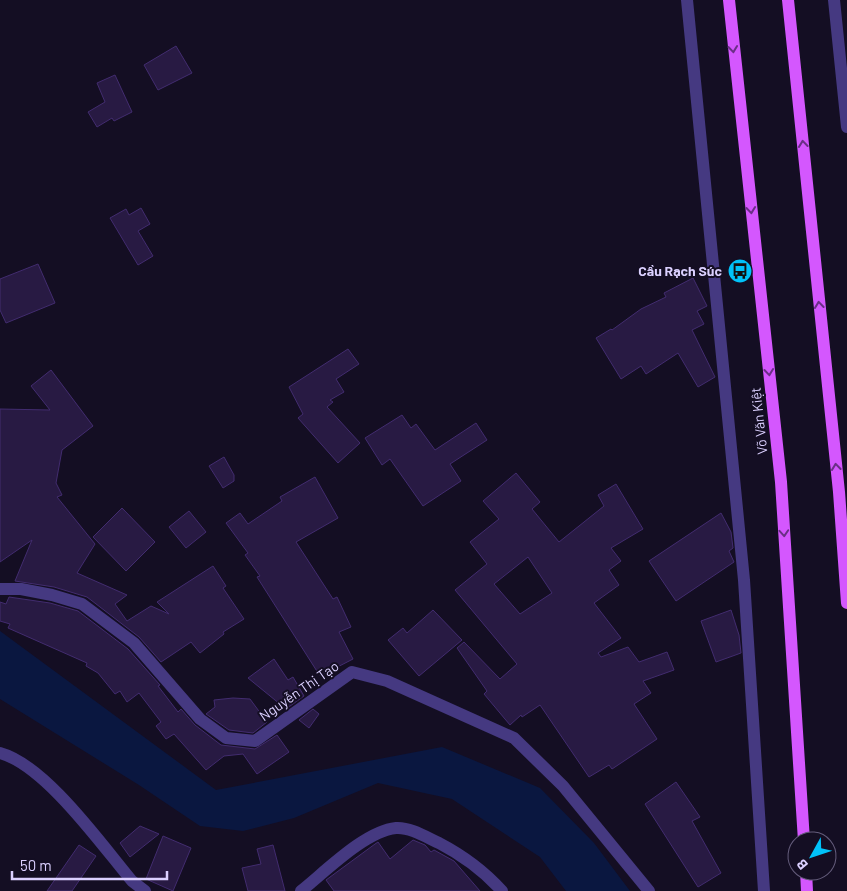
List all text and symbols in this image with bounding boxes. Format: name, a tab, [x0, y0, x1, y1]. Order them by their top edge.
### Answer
one-way arrow	[727, 45, 738, 53]
one-way arrow	[797, 139, 808, 147]
one-way arrow	[745, 206, 756, 214]
bus stop icon: Cầu Rạch Súc	[727, 258, 753, 284]
place label: Cầu Rạch Súc	[638, 262, 722, 279]
one-way arrow	[814, 301, 825, 309]
one-way arrow	[763, 368, 774, 376]
street label: Võ Văn Kiệt	[747, 387, 770, 456]
one-way arrow	[831, 463, 842, 471]
one-way arrow	[779, 530, 790, 538]
street label: Nguyễn Thị Tạo	[256, 657, 342, 724]
north arrow	[787, 831, 837, 881]
scale bar	[12, 848, 168, 880]
text: 50 m	[20, 856, 52, 874]
text: B	[792, 856, 811, 873]

